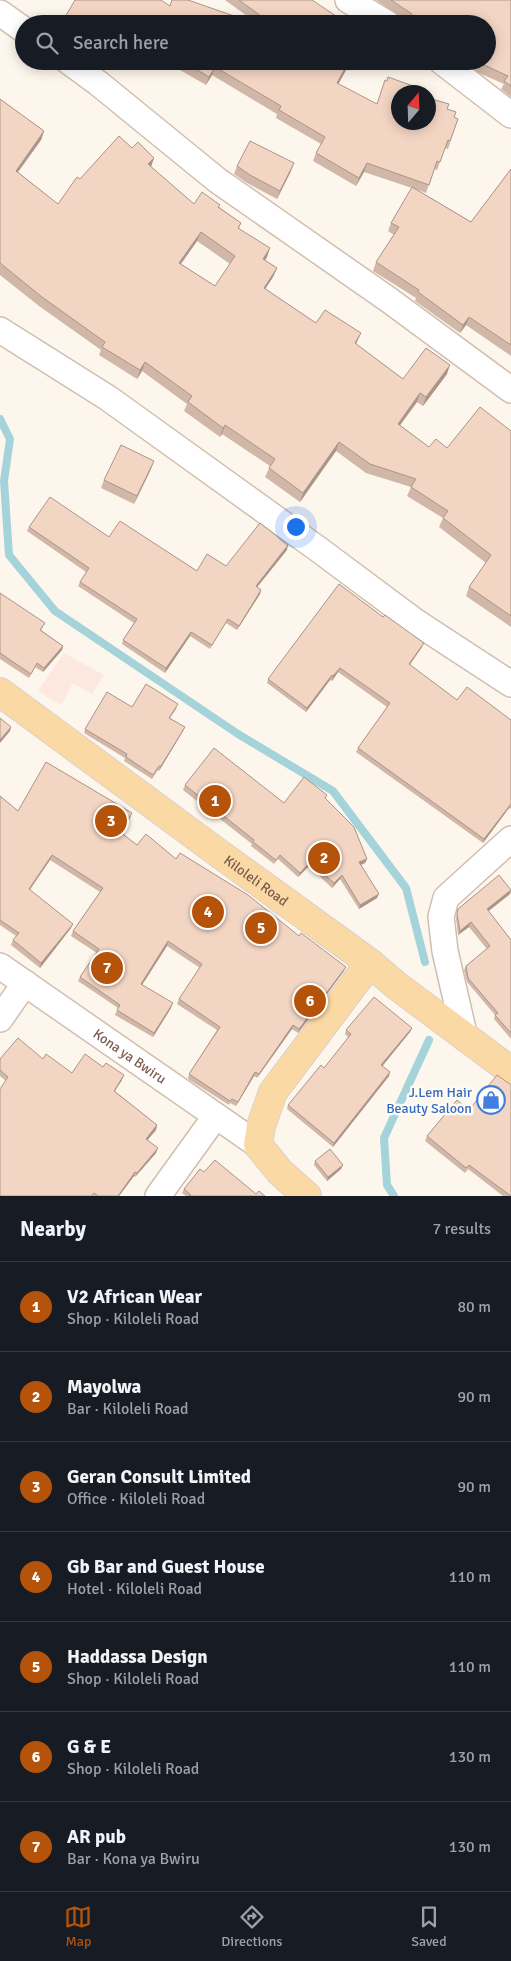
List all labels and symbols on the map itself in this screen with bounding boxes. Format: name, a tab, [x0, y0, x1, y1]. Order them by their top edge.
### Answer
north arrow	[391, 85, 436, 130]
your location	[283, 514, 309, 540]
pin: 1	[199, 782, 231, 820]
pin: 3	[95, 802, 127, 840]
pin: 2	[308, 839, 340, 877]
street label: Kiloleli Road	[220, 852, 291, 910]
pin: 4	[192, 893, 224, 931]
pin: 5	[245, 909, 277, 947]
pin: 7	[91, 949, 123, 987]
pin: 6	[294, 982, 326, 1020]
street label: Kona ya Bwiru	[90, 1025, 169, 1088]
place label: J.Lem Hair Beauty Saloon	[386, 1084, 473, 1117]
shop icon: J.Lem Hair Beauty Saloon	[476, 1085, 506, 1115]

